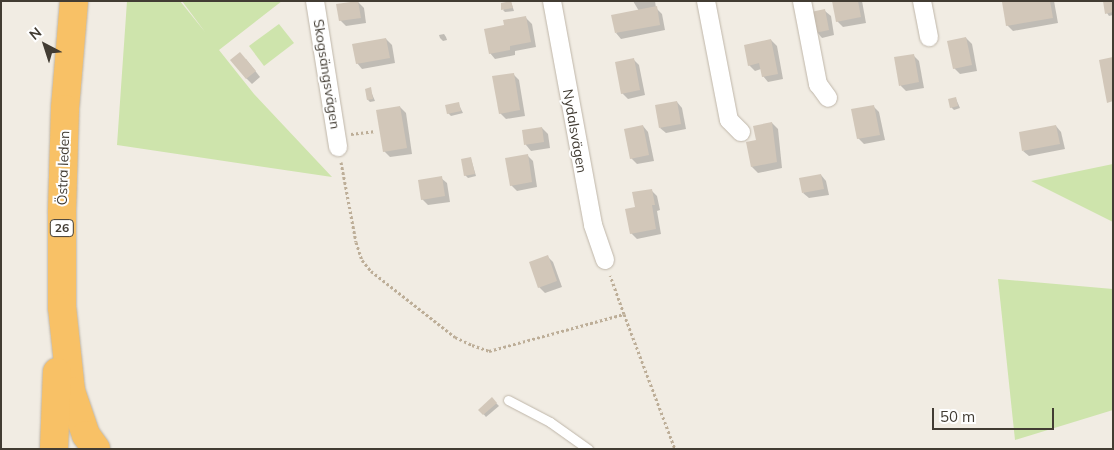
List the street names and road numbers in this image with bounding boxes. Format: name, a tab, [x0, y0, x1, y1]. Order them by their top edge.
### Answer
street label: Skogsängsvägen	[310, 18, 344, 130]
street label: Nydalsvägen	[559, 88, 591, 174]
street label: Östra leden	[53, 130, 73, 206]
road number: 26	[50, 218, 74, 238]

